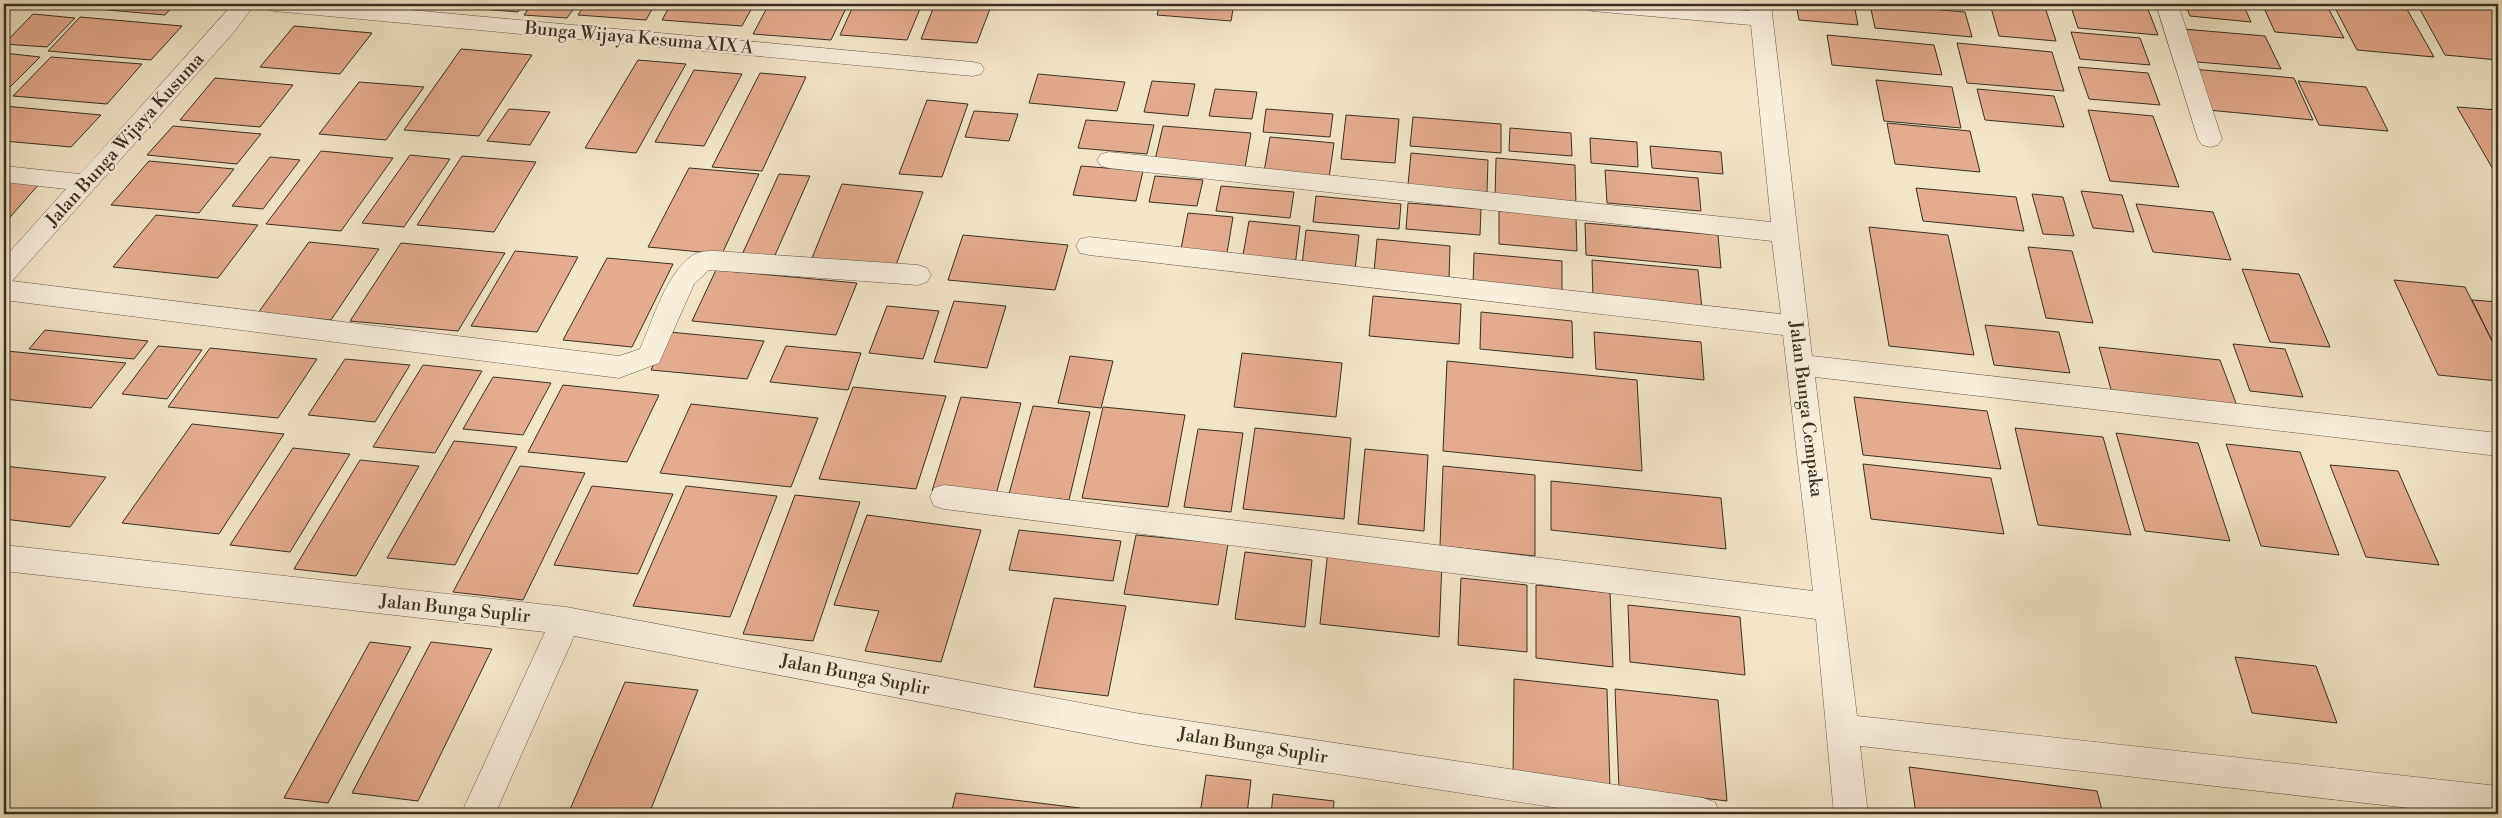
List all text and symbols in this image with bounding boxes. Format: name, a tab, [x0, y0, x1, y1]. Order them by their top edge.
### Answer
street label: Bunga Wijaya Kesuma XIX A	[523, 16, 755, 60]
street label: Jalan Bunga Wijaya Kusuma	[40, 48, 210, 232]
street label: Jalan Bunga Cempaka	[1784, 319, 1828, 499]
street label: Jalan Bunga Suplir	[377, 590, 532, 628]
street label: Jalan Bunga Suplir	[777, 649, 932, 701]
street label: Jalan Bunga Suplir	[1175, 723, 1330, 769]

